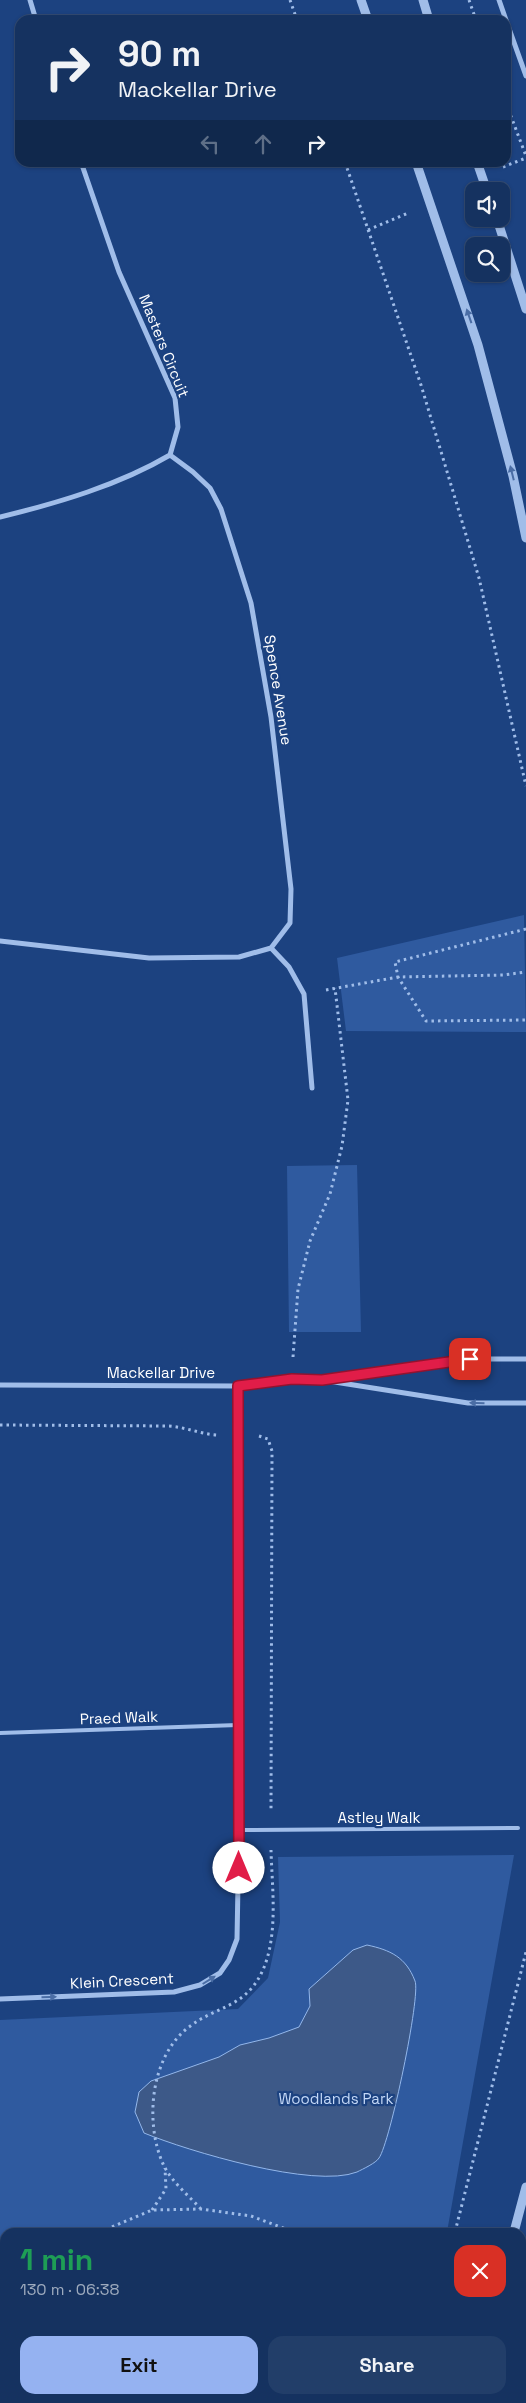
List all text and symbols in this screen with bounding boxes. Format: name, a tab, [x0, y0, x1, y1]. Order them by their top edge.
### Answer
text: 90 m	[118, 32, 201, 76]
icon: right	[35, 35, 100, 100]
text: Mackellar Drive	[118, 75, 277, 103]
icon: left	[196, 130, 224, 158]
icon: ahead	[249, 130, 277, 158]
icon: right	[302, 130, 330, 158]
map controls	[465, 182, 510, 282]
button: sound	[465, 182, 510, 227]
button: search	[465, 237, 510, 282]
street label: Masters Circuit	[135, 292, 194, 400]
one-way arrow	[465, 309, 472, 324]
one-way arrow	[508, 465, 516, 480]
street label: Spence Avenue	[260, 633, 297, 747]
pin	[449, 1338, 491, 1380]
icon: arrive	[456, 1345, 484, 1373]
street label: Mackellar Drive	[107, 1363, 215, 1382]
one-way arrow	[469, 1399, 485, 1407]
street label: Praed Walk	[79, 1707, 159, 1728]
street label: Astley Walk	[338, 1808, 420, 1827]
position arrow	[212, 1841, 264, 1893]
street label: Klein Crescent	[70, 1968, 174, 1993]
one-way arrow	[202, 1975, 215, 1984]
one-way arrow	[41, 1993, 57, 2001]
park label: Woodlands Park	[278, 2089, 394, 2108]
text: 1 min	[20, 2240, 93, 2279]
button: close	[454, 2245, 506, 2297]
text: 130 m · 06:38	[20, 2279, 119, 2300]
button: Exit	[20, 2336, 258, 2394]
button: Share	[268, 2336, 506, 2394]

